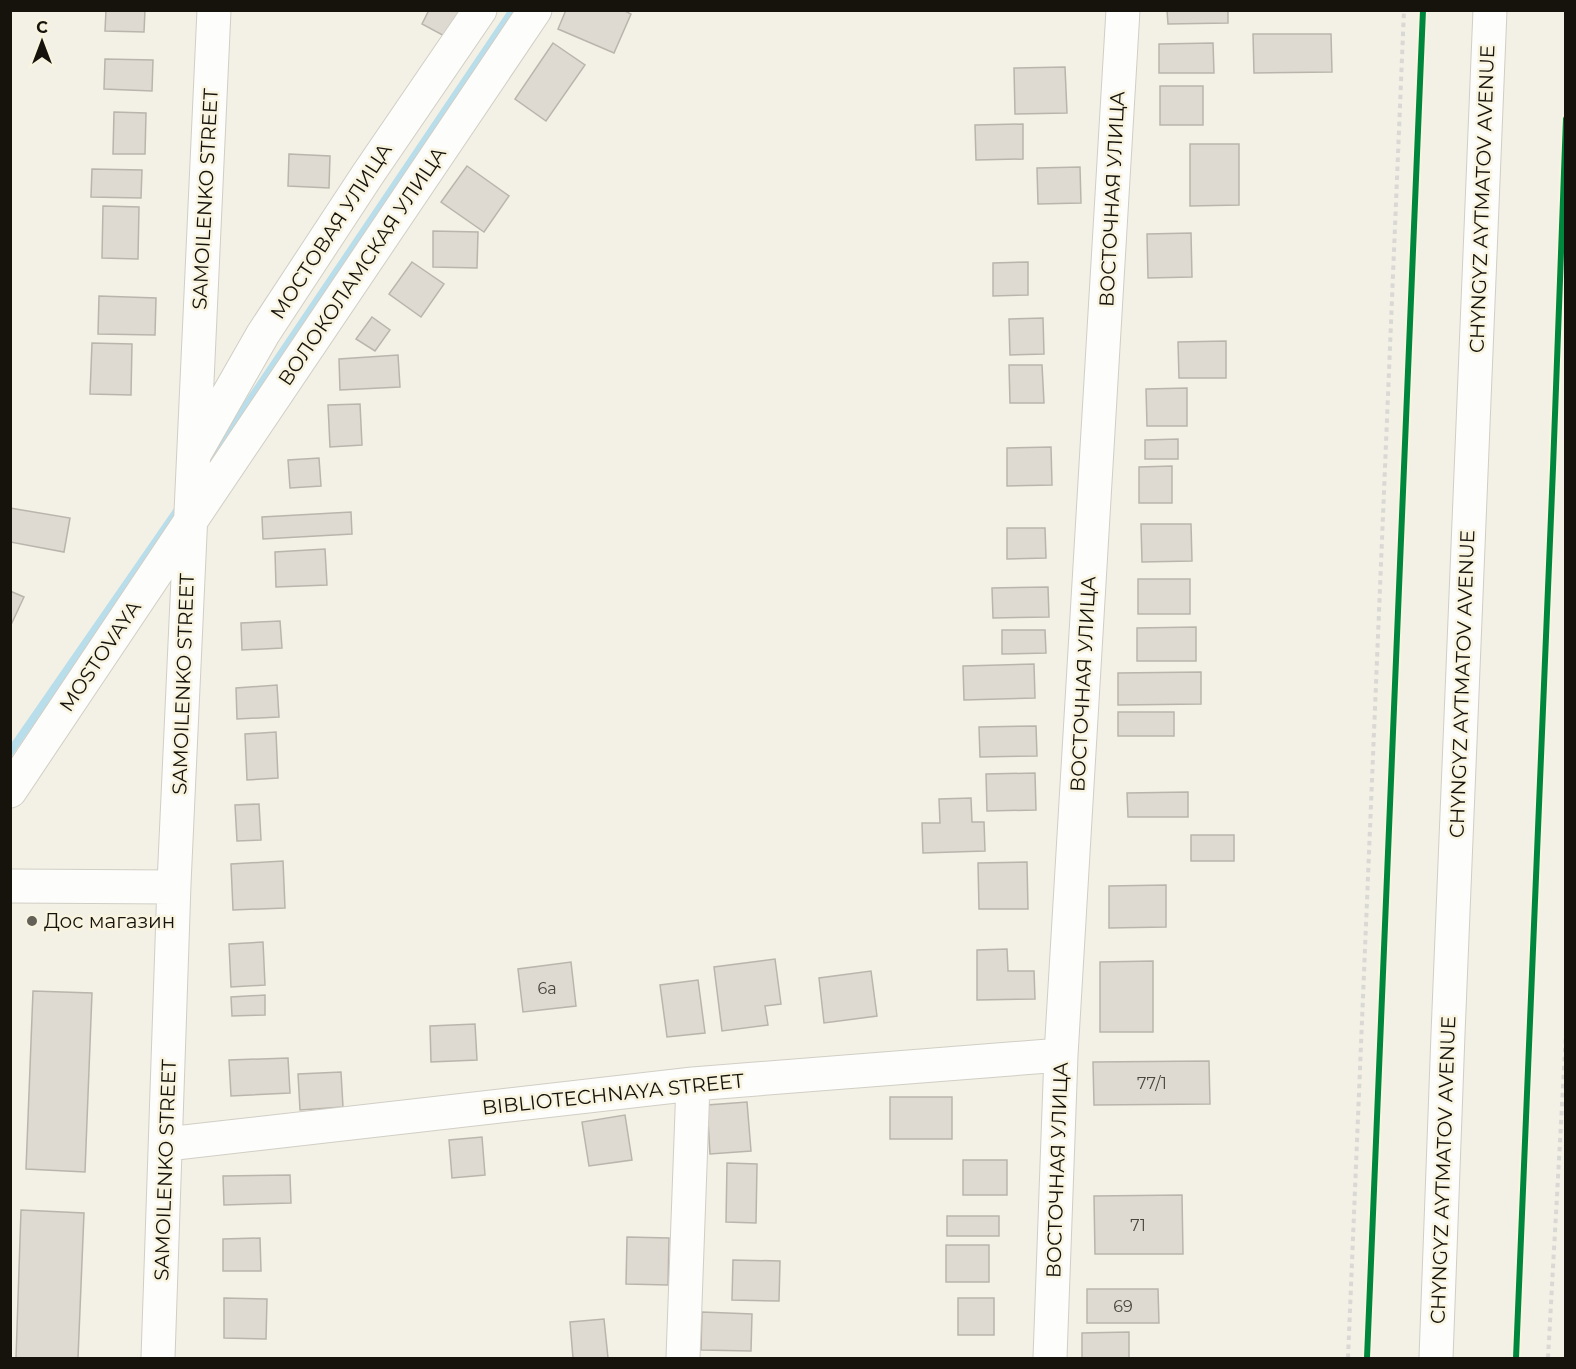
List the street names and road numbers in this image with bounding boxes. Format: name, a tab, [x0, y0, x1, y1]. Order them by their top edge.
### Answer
street label: CHYNGYZ AYTMATOV AVENUE	[1465, 44, 1499, 354]
street label: SAMOILENKO STREET	[187, 87, 223, 310]
street label: ВОСТОЧНАЯ УЛИЦА	[1094, 90, 1130, 308]
street label: МОСТОВАЯ УЛИЦА	[265, 139, 397, 323]
street label: ВОЛОКОЛАМСКАЯ УЛИЦА	[273, 142, 451, 390]
street label: CHYNGYZ AYTMATOV AVENUE	[1445, 529, 1479, 839]
street label: SAMOILENKO STREET	[167, 572, 199, 795]
street label: ВОСТОЧНАЯ УЛИЦА	[1065, 575, 1101, 793]
street label: MOSTOVAYA	[54, 596, 146, 716]
street label: CHYNGYZ AYTMATOV AVENUE	[1426, 1015, 1460, 1325]
street label: SAMOILENKO STREET	[149, 1058, 181, 1281]
street label: ВОСТОЧНАЯ УЛИЦА	[1041, 1061, 1073, 1278]
street label: BIBLIOTECHNAYA STREET	[481, 1068, 746, 1120]

